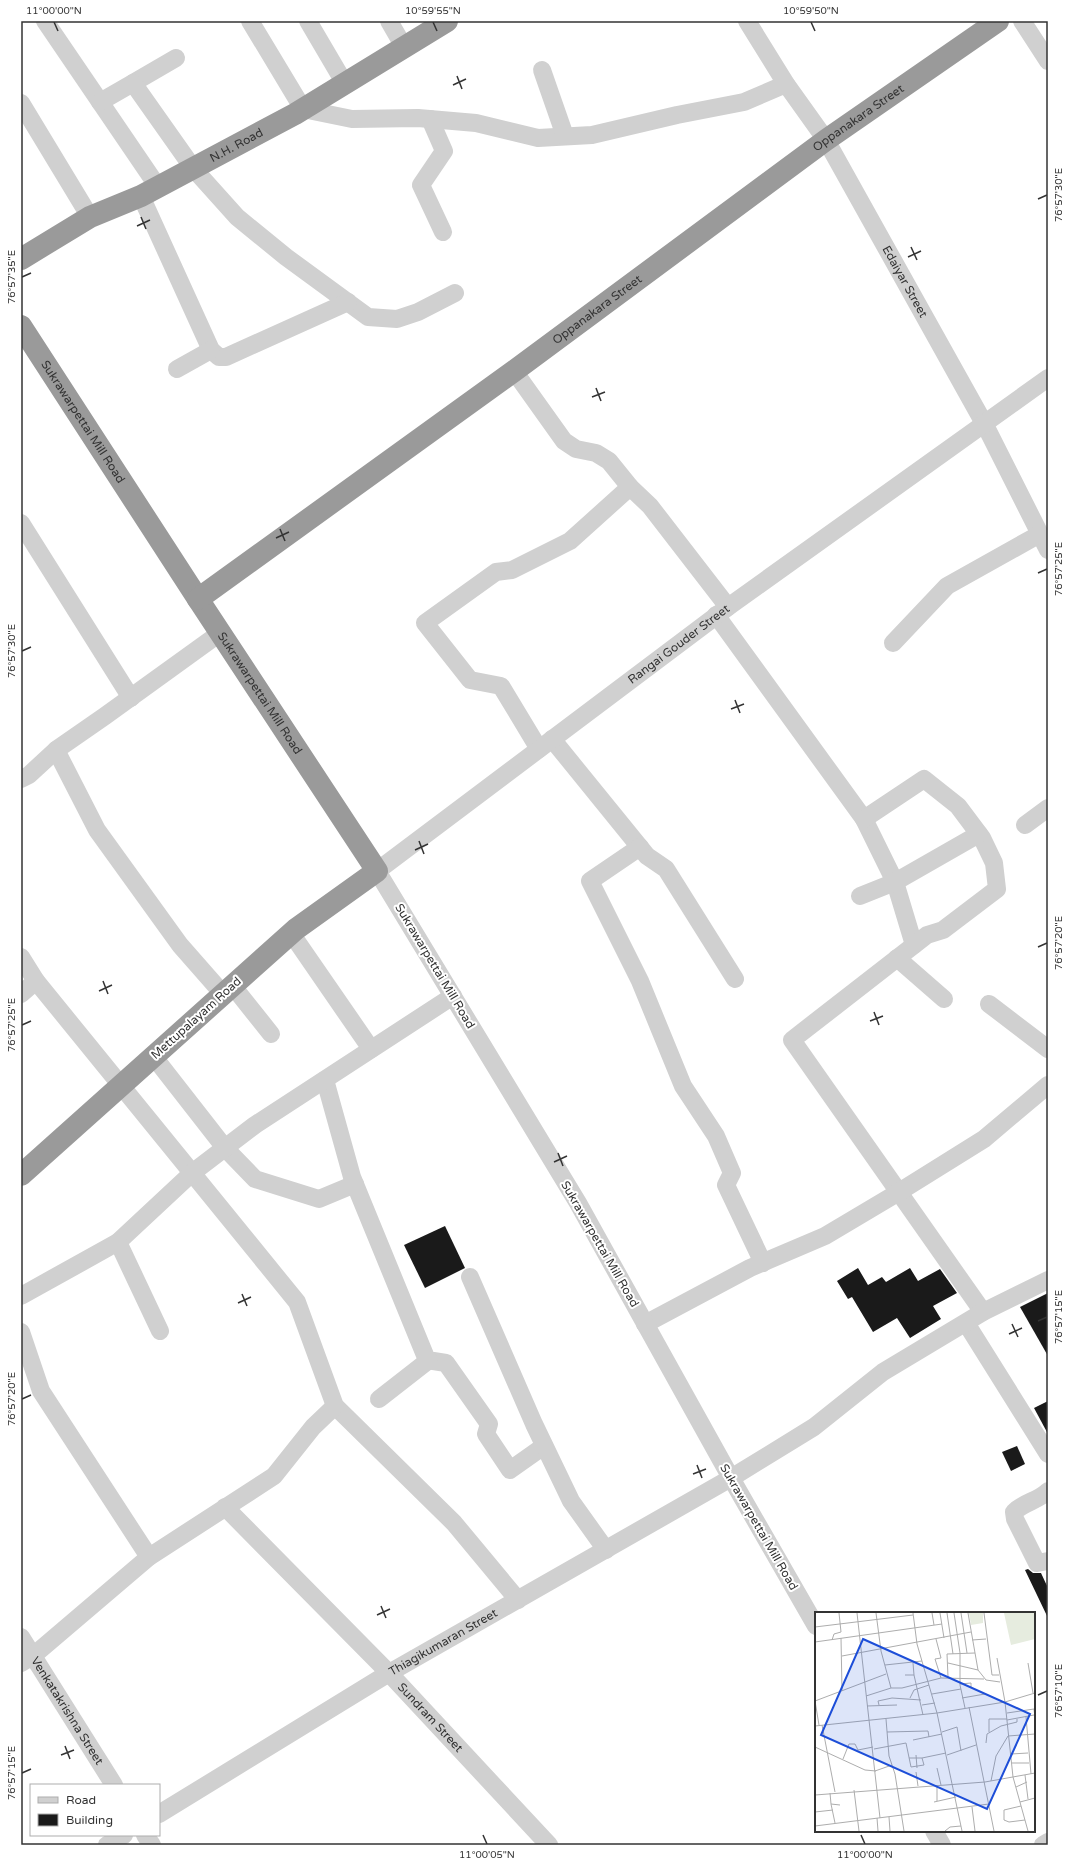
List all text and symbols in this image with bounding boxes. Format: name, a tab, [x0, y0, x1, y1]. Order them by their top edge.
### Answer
text: 11°00'00"N	[26, 5, 82, 17]
text: 10°59'55"N	[405, 5, 461, 17]
text: 10°59'50"N	[783, 5, 839, 17]
street label: Oppanakara Street	[810, 81, 907, 154]
street label: N.H. Road	[207, 125, 265, 165]
text: 76°57'30"E	[1053, 168, 1065, 222]
street label: Edaiyar Street	[879, 243, 931, 320]
text: 76°57'35"E	[6, 250, 18, 304]
street label: Oppanakara Street	[550, 272, 645, 347]
street label: Sukrawarpettai Mill Road	[38, 358, 128, 486]
text: 76°57'25"E	[1053, 542, 1065, 596]
street label: Rangai Gouder Street	[625, 601, 732, 687]
text: 76°57'30"E	[6, 624, 18, 678]
street label: Sukrawarpettai Mill Road	[215, 629, 305, 757]
street label: Sukrawarpettai Mill Road	[392, 901, 478, 1031]
text: 76°57'20"E	[1053, 916, 1065, 970]
street label: Mettupalayam Road	[148, 974, 244, 1062]
text: 76°57'25"E	[6, 998, 18, 1052]
street label: Sukrawarpettai Mill Road	[558, 1178, 642, 1310]
text: 76°57'15"E	[1053, 1290, 1065, 1344]
text: 76°57'20"E	[6, 1372, 18, 1426]
street label: Sukrawarpettai Mill Road	[717, 1461, 801, 1593]
street label: Thiagikumaran Street	[386, 1606, 500, 1679]
inset map	[815, 1612, 1035, 1832]
street label: Venkatakrishna Street	[28, 1654, 107, 1768]
text: 76°57'10"E	[1053, 1664, 1065, 1718]
street label: Sundram Street	[395, 1680, 466, 1755]
text: 76°57'15"E	[6, 1746, 18, 1800]
legend	[30, 1784, 160, 1836]
text: Road	[66, 1793, 96, 1807]
text: Building	[66, 1813, 113, 1827]
text: 11°00'05"N	[459, 1849, 515, 1861]
text: 11°00'00"N	[837, 1849, 893, 1861]

